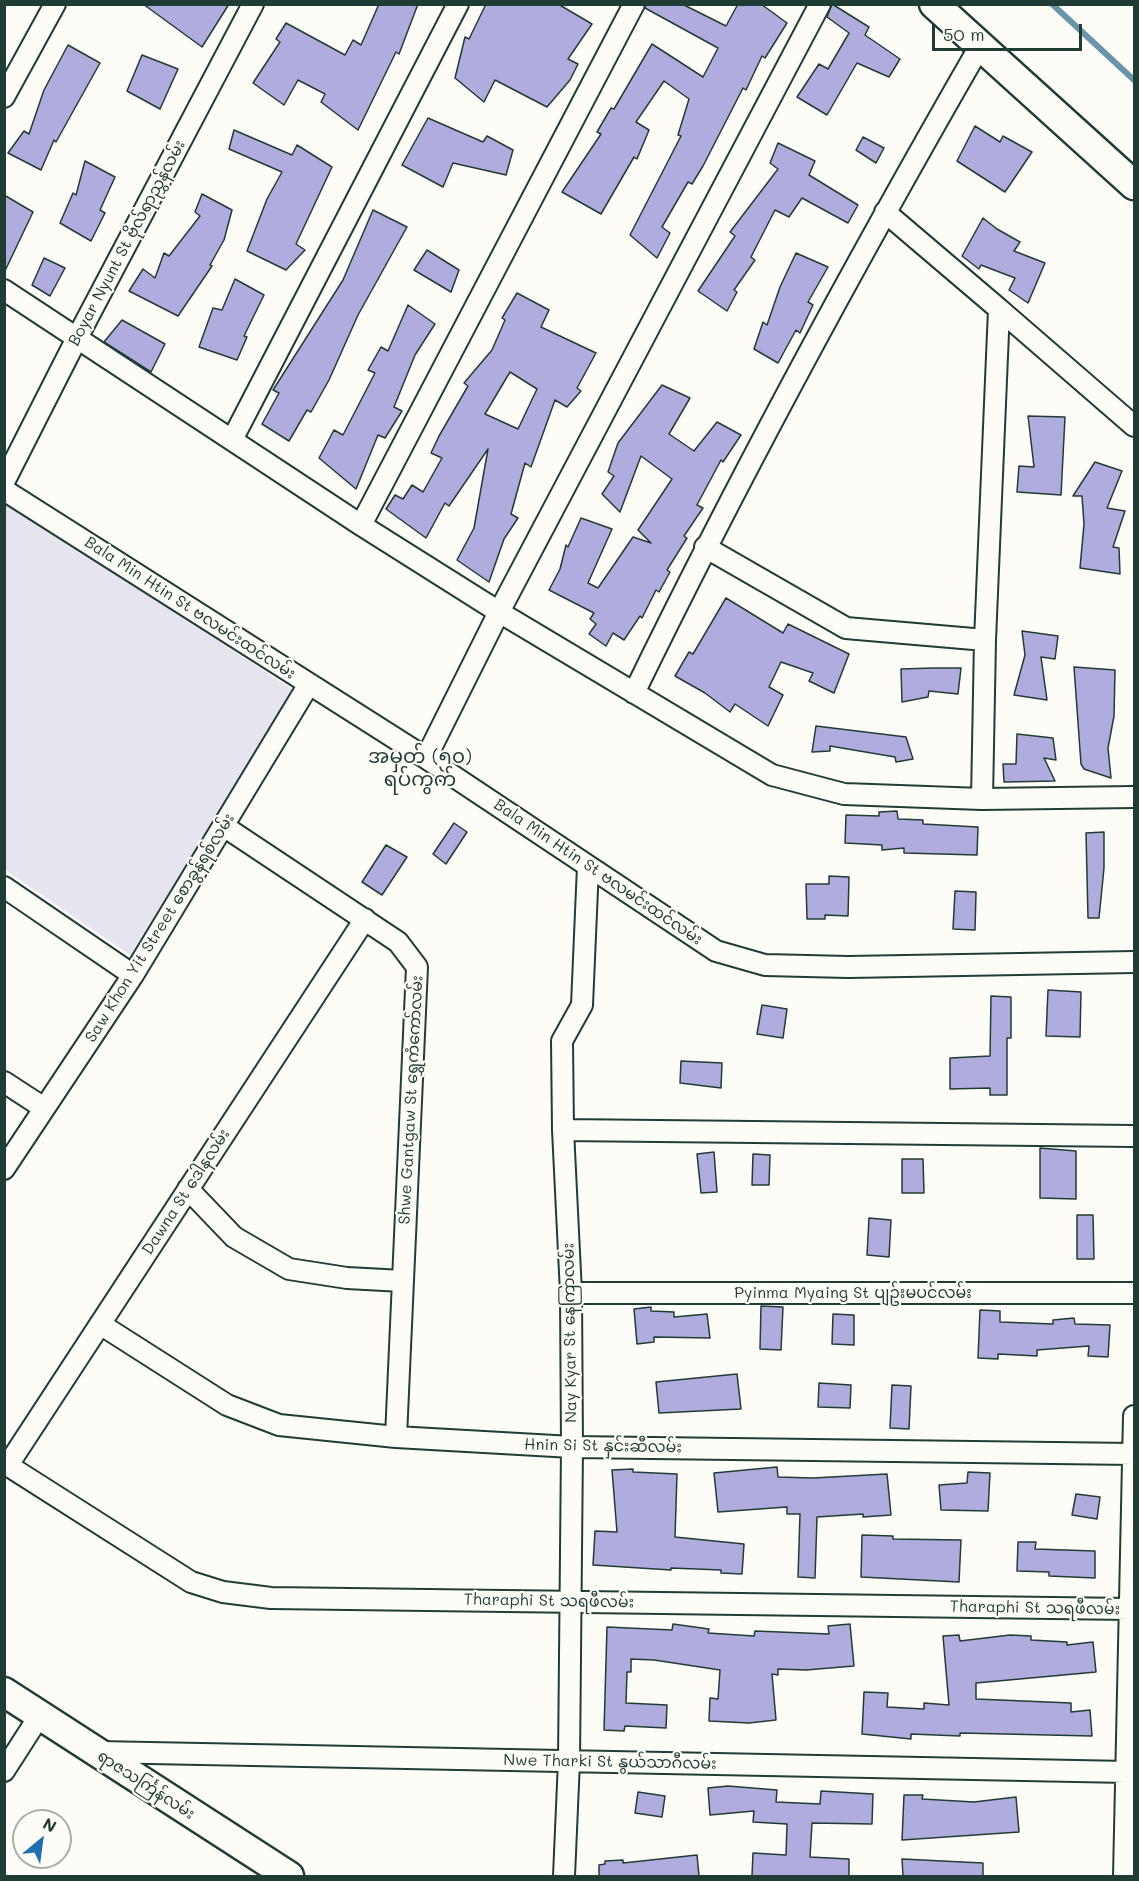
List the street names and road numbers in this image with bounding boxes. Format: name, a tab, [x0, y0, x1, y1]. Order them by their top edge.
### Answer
street label: Boyar Nyunt St ဗိုလ်ရာညွှန်လမ်း	[64, 137, 190, 349]
street label: Bala Min Htin St ဗလမင်းထင်လမ်း	[81, 533, 299, 683]
street label: Bala Min Htin St ဗလမင်းထင်လမ်း	[490, 795, 706, 949]
street label: Saw Khon Yit Street စောခွန်ရစ်လမ်း	[81, 810, 239, 1046]
street label: Shwe Gantgaw St ရွှေကံကော်လမ်း	[395, 975, 427, 1225]
street label: Dawna St ဒေါနလမ်း	[138, 1125, 234, 1259]
street label: Nay Kyar St နေကြာလမ်း	[559, 1243, 581, 1423]
street label: Pyinma Myaing St ပျဥ်းမပင်လမ်း	[734, 1283, 972, 1303]
street label: Hnin Si St နှင်းဆီလမ်း	[524, 1435, 682, 1457]
street label: Tharaphi St သရဖီလမ်း	[464, 1590, 634, 1612]
street label: Tharaphi St သရဖီလမ်း	[950, 1597, 1120, 1619]
street label: ရာဇသင်္ကြန်လမ်း	[94, 1746, 198, 1824]
street label: Nwe Tharki St နွယ်သာဂီလမ်း	[503, 1751, 717, 1773]

